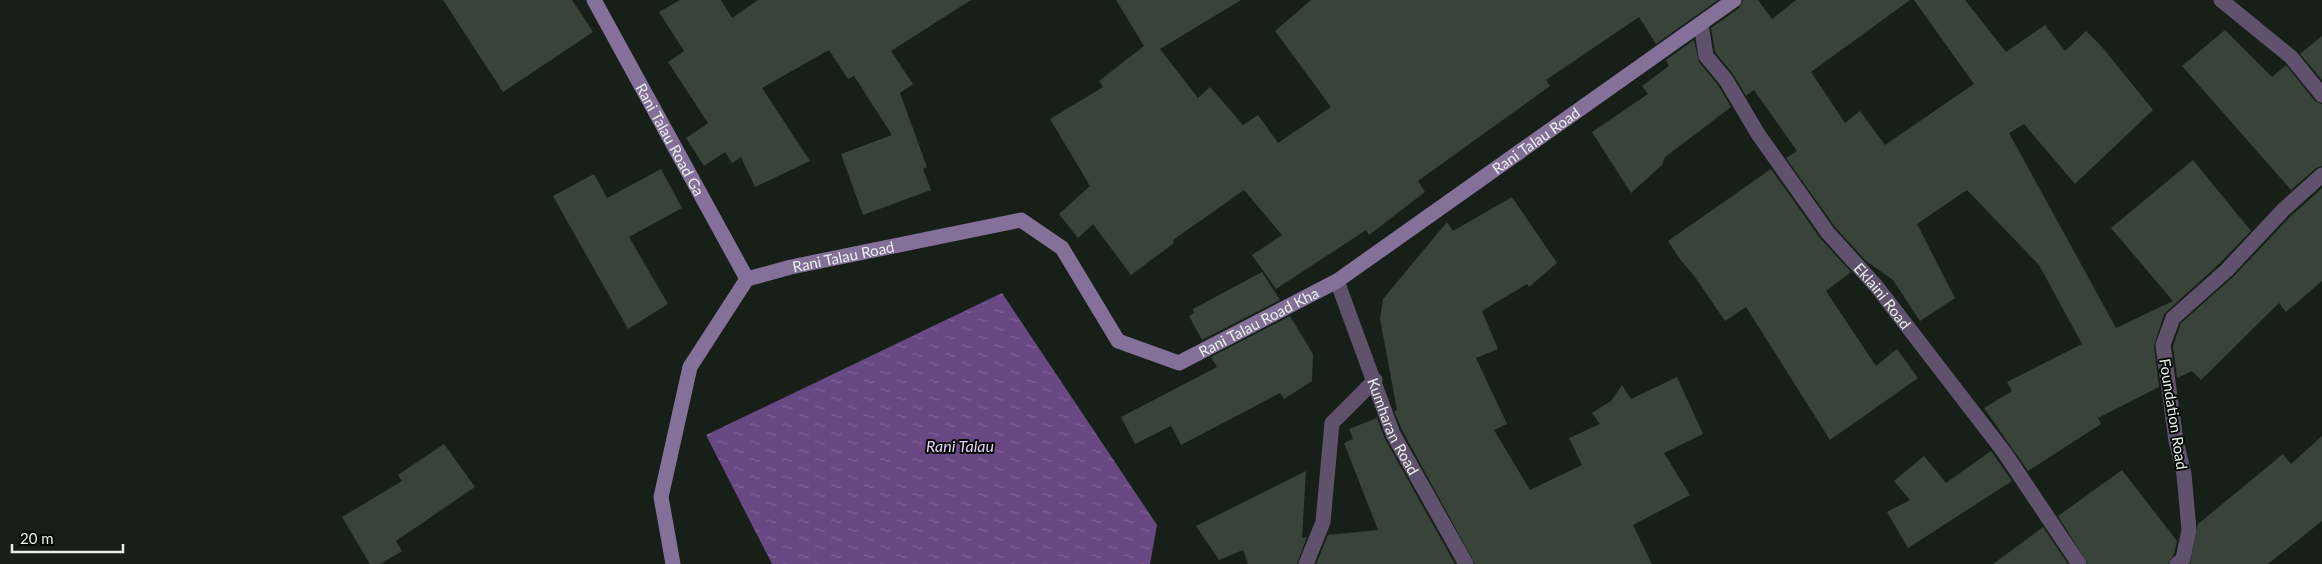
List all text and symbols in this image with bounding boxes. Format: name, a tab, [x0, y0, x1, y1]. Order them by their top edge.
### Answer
street label: Rani Talau Road Ga	[632, 80, 709, 199]
street label: Rani Talau Road	[1488, 103, 1583, 178]
street label: Rani Talau Road	[791, 237, 896, 275]
street label: Eklaini Road	[1850, 259, 1915, 332]
street label: Rani Talau Road Kha	[1195, 283, 1322, 360]
street label: Foundation Road	[2156, 357, 2192, 471]
street label: Kumharan Road	[1364, 375, 1423, 478]
water label: Rani Talau	[926, 436, 994, 455]
scale bar	[12, 522, 124, 554]
text: 20 m	[20, 529, 54, 547]

